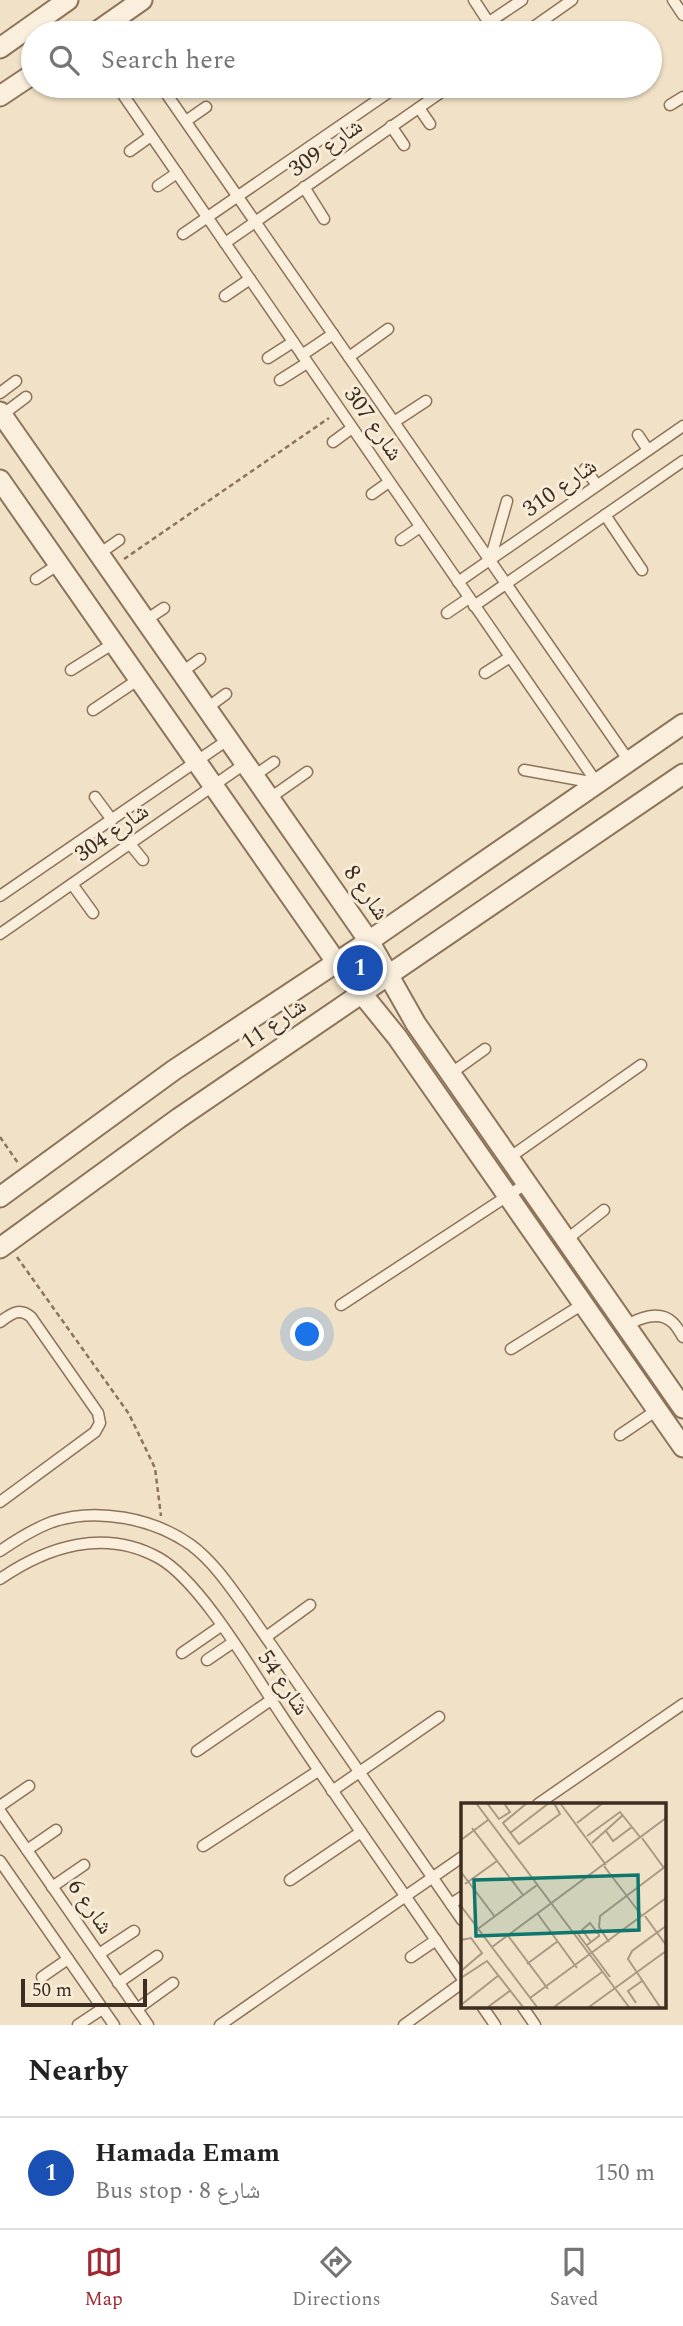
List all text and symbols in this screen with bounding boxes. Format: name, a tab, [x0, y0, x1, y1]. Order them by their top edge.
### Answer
search box	[21, 21, 662, 98]
text: Search here	[101, 40, 236, 80]
icon: search	[45, 41, 83, 79]
street label: شارع 309	[282, 110, 370, 186]
street label: شارع 307	[335, 380, 411, 468]
street label: شارع 310	[516, 450, 604, 526]
street label: شارع 304	[68, 795, 156, 871]
street label: شارع 8	[334, 858, 398, 928]
pin: 1	[337, 942, 383, 994]
street label: شارع 11	[234, 989, 314, 1059]
your location	[290, 1317, 324, 1351]
street label: شارع 54	[248, 1643, 318, 1723]
inset map	[461, 1803, 666, 2008]
street label: شارع 6	[58, 1872, 122, 1942]
scale bar	[21, 1976, 147, 2008]
text: 50 m	[32, 1976, 72, 2005]
text: Nearby	[28, 2048, 127, 2094]
text: Hamada Emam	[95, 2133, 280, 2173]
text: 1	[45, 2156, 57, 2191]
text: 150 m	[595, 2156, 655, 2191]
text: Bus stop · شارع 8	[95, 2174, 260, 2209]
tab: Map	[85, 2243, 123, 2314]
tab: Directions	[292, 2243, 381, 2314]
tab: Saved	[550, 2243, 598, 2314]

